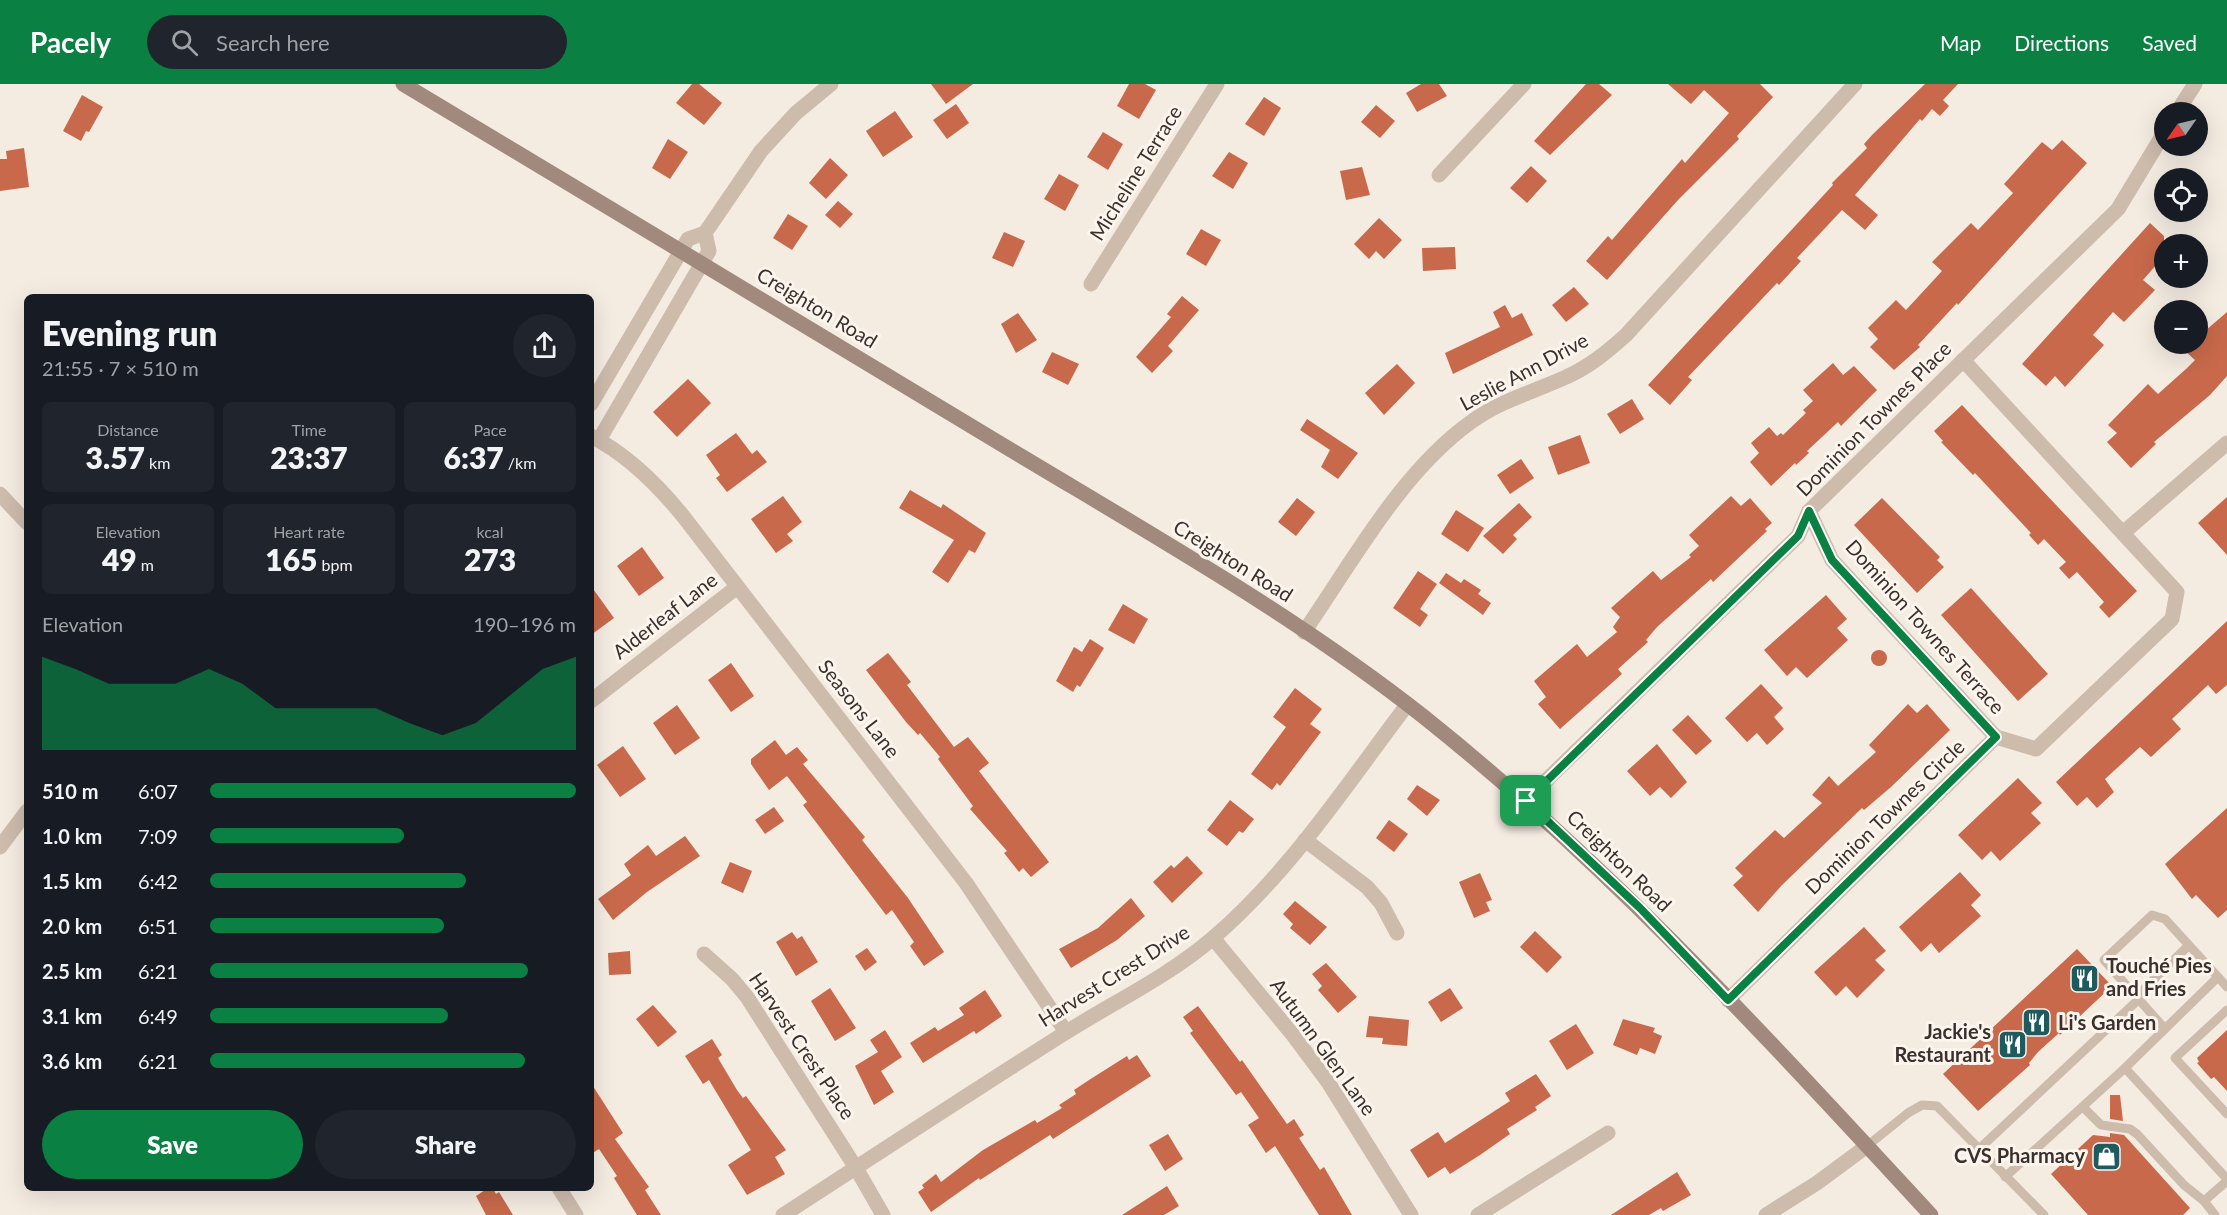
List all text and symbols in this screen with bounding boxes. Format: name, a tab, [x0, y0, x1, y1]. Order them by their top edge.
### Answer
search box	[147, 15, 567, 69]
text: Pacely	[30, 25, 111, 59]
icon: search	[168, 26, 201, 59]
text: Search here	[216, 29, 330, 56]
text: Map	[1940, 30, 1981, 55]
text: Directions	[2014, 30, 2109, 55]
text: Saved	[2142, 30, 2197, 55]
street label: Micheline Terrace	[1084, 101, 1186, 244]
north arrow	[2154, 102, 2208, 156]
map controls	[2154, 102, 2208, 354]
button: locate	[2154, 168, 2208, 222]
button: +	[2154, 234, 2208, 288]
street label: Creighton Road	[753, 262, 882, 352]
button: −	[2154, 300, 2208, 354]
text: Evening run	[42, 313, 217, 353]
button: share	[513, 314, 576, 377]
street label: Leslie Ann Drive	[1455, 327, 1592, 415]
street label: Dominion Townes Place	[1791, 336, 1956, 501]
text: 21:55 · 7 × 510 m	[42, 356, 199, 380]
text: Distance	[97, 420, 159, 439]
text: Time	[292, 420, 326, 439]
text: Pace	[473, 420, 507, 439]
text: 3.57	[86, 439, 145, 475]
text: 23:37	[270, 439, 348, 475]
text: 6:37	[444, 439, 504, 475]
text: km	[145, 453, 170, 472]
text: /km	[504, 453, 536, 472]
street label: Creighton Road	[1169, 514, 1298, 606]
text: Elevation	[96, 522, 161, 541]
text: Heart rate	[273, 522, 345, 541]
text: kcal	[476, 522, 504, 541]
street label: Dominion Townes Terrace	[1841, 534, 2010, 718]
text: 49	[102, 541, 137, 577]
text: 165	[265, 541, 318, 577]
text: 273	[464, 541, 516, 577]
text: m	[137, 555, 154, 574]
text: bpm	[318, 555, 353, 574]
street label: Alderleaf Lane	[607, 567, 721, 663]
text: Elevation	[42, 612, 123, 636]
text: 190–196 m	[473, 612, 576, 636]
street label: Seasons Lane	[814, 654, 906, 762]
street label: Dominion Townes Circle	[1800, 734, 1969, 899]
pin	[1500, 775, 1551, 826]
text: 510 m	[42, 779, 98, 803]
text: 6:07	[138, 779, 178, 803]
icon: arrive	[1509, 784, 1542, 817]
street label: Creighton Road	[1562, 804, 1677, 916]
text: 1.0 km	[42, 824, 102, 848]
text: 7:09	[138, 824, 178, 848]
text: 1.5 km	[42, 869, 102, 893]
text: 6:42	[138, 869, 178, 893]
text: 2.0 km	[42, 914, 102, 938]
text: 6:51	[138, 914, 178, 938]
street label: Harvest Crest Drive	[1034, 919, 1193, 1031]
place label: Touché Pies and Fries	[2106, 953, 2212, 1000]
text: 2.5 km	[42, 959, 102, 983]
text: 6:21	[138, 959, 178, 983]
restaurant icon: Touché Pies and Fries	[2069, 962, 2101, 994]
street label: Harvest Crest Place	[745, 967, 861, 1123]
street label: Autumn Glen Lane	[1266, 973, 1382, 1120]
text: 3.1 km	[42, 1004, 102, 1028]
text: 6:49	[138, 1004, 178, 1028]
restaurant icon: Li's Garden	[2021, 1007, 2053, 1039]
place label: Li's Garden	[2058, 1010, 2156, 1034]
place label: Jackie's Restaurant	[1894, 1019, 1992, 1066]
restaurant icon: Jackie's Restaurant	[1996, 1028, 2028, 1060]
text: 3.6 km	[42, 1049, 102, 1073]
text: 6:21	[138, 1049, 178, 1073]
button: Save	[42, 1110, 303, 1179]
button: Share	[315, 1110, 576, 1179]
shop icon: CVS Pharmacy	[2090, 1140, 2122, 1172]
place label: CVS Pharmacy	[1954, 1143, 2085, 1167]

